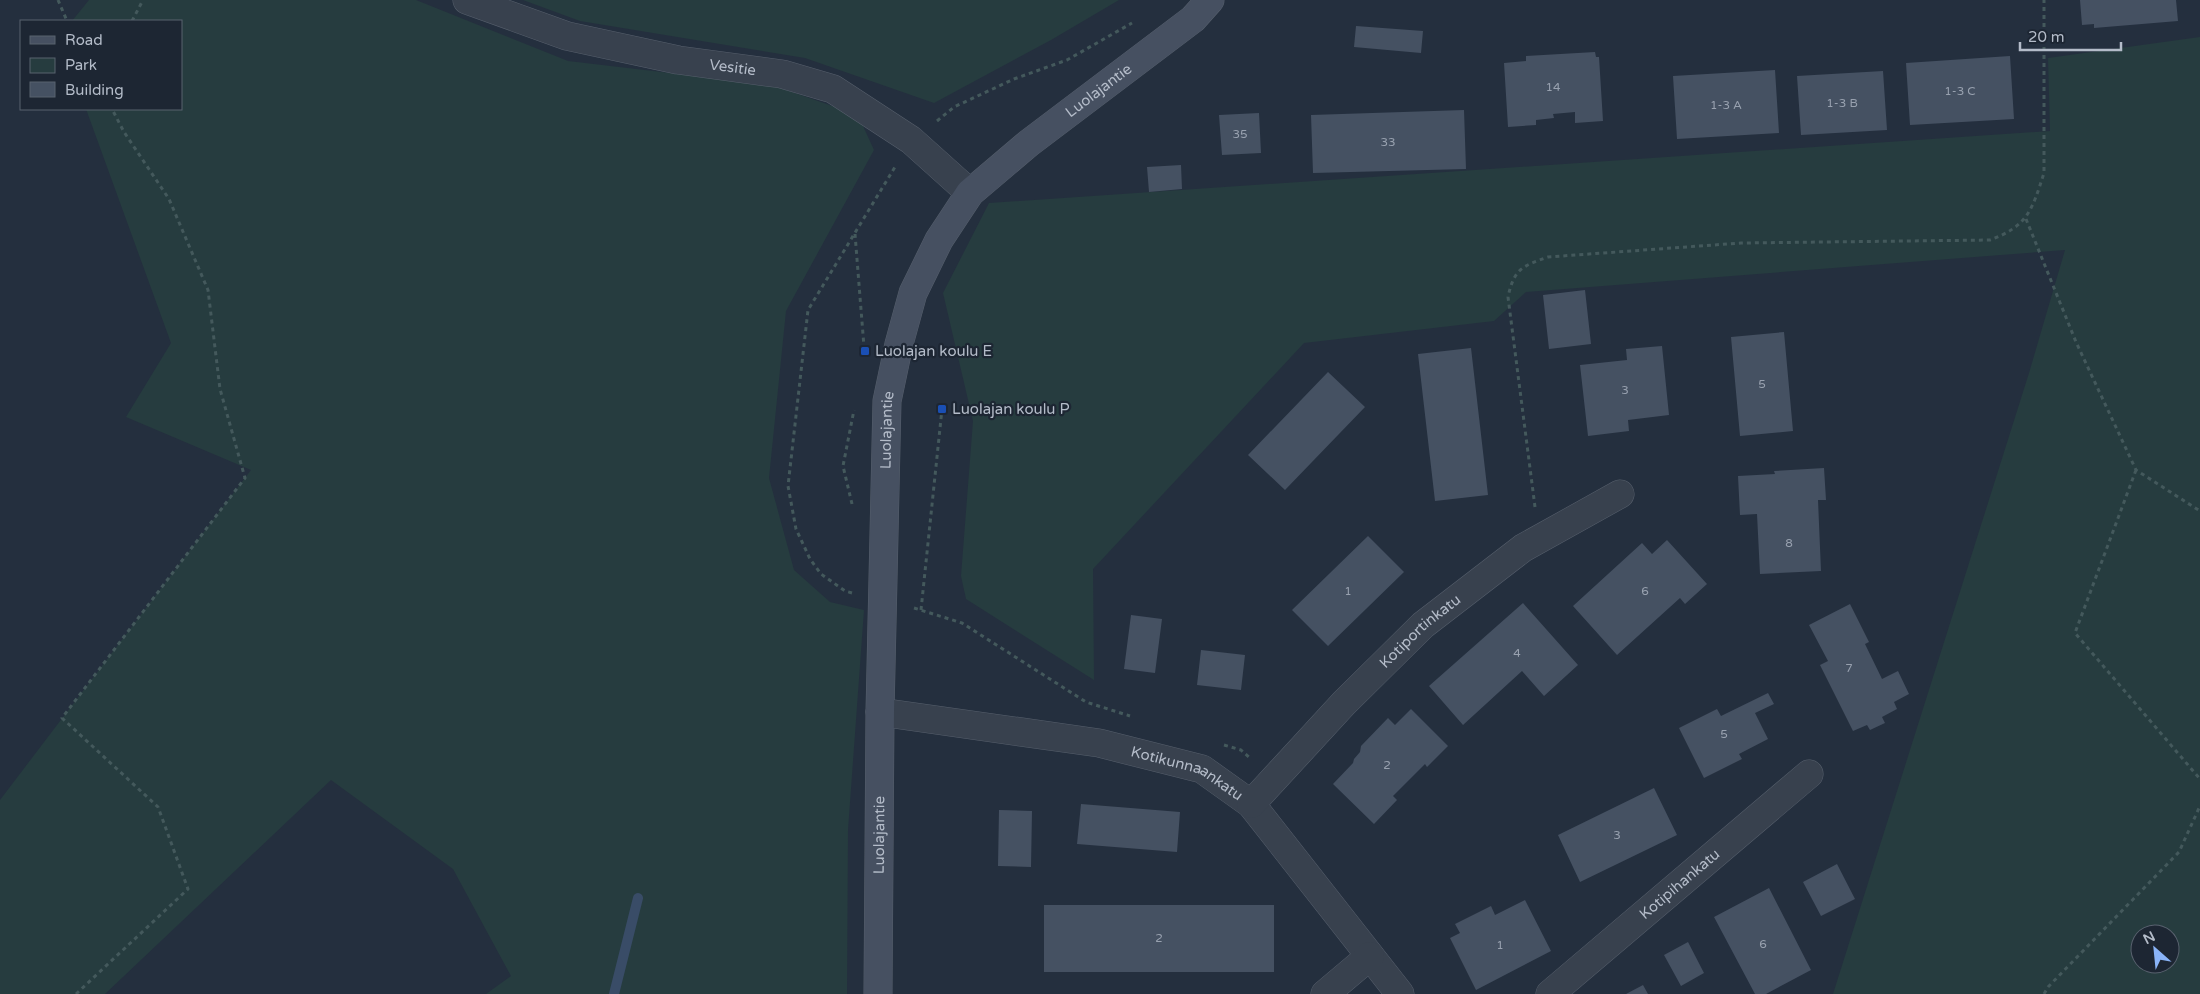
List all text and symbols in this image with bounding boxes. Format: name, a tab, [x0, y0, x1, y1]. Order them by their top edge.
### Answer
legend	[20, 20, 182, 110]
scale bar	[2020, 20, 2121, 52]
text: 20 m	[2028, 28, 2065, 46]
text: Road	[65, 31, 103, 49]
street label: Vesitie	[708, 55, 757, 79]
text: Park	[65, 56, 97, 74]
street label: Luolajantie	[1062, 60, 1135, 121]
house number: 14	[1545, 80, 1561, 94]
text: Building	[65, 81, 124, 99]
house number: 1-3 C	[1944, 84, 1976, 98]
house number: 1-3 B	[1826, 96, 1858, 110]
house number: 1-3 A	[1710, 98, 1742, 112]
house number: 35	[1232, 127, 1248, 141]
house number: 33	[1380, 135, 1396, 149]
place label: Luolajan koulu E	[875, 342, 992, 360]
marker: Luolajan koulu E	[859, 345, 871, 357]
house number: 5	[1758, 377, 1766, 391]
house number: 3	[1621, 383, 1629, 397]
street label: Luolajantie	[876, 389, 898, 469]
place label: Luolajan koulu P	[952, 400, 1069, 418]
marker: Luolajan koulu P	[936, 403, 948, 415]
house number: 8	[1785, 536, 1793, 550]
house number: 1	[1344, 584, 1352, 598]
house number: 6	[1641, 584, 1649, 598]
street label: Kotiportinkatu	[1376, 590, 1464, 672]
house number: 4	[1513, 646, 1521, 660]
house number: 7	[1845, 661, 1853, 675]
house number: 5	[1720, 727, 1728, 741]
street label: Kotikunnaankatu	[1129, 742, 1247, 804]
house number: 2	[1383, 758, 1391, 772]
street label: Luolajantie	[870, 796, 888, 874]
house number: 3	[1613, 828, 1621, 842]
street label: Kotipihankatu	[1636, 845, 1723, 923]
north arrow	[2130, 924, 2180, 974]
text: N	[2140, 928, 2158, 948]
house number: 2	[1155, 931, 1163, 945]
house number: 6	[1759, 937, 1767, 951]
house number: 1	[1496, 938, 1504, 952]

